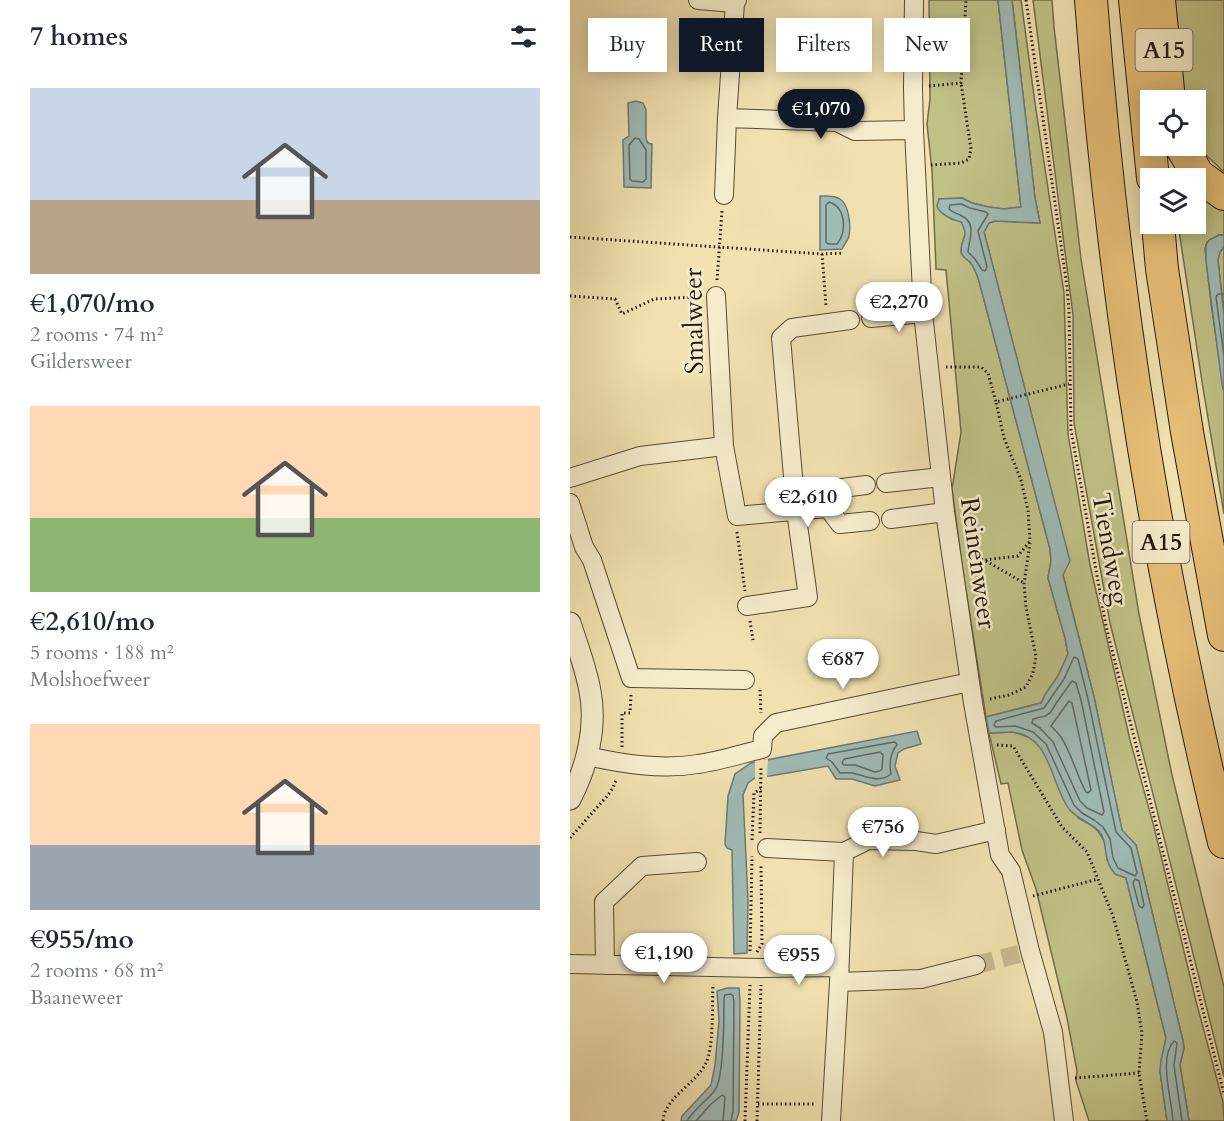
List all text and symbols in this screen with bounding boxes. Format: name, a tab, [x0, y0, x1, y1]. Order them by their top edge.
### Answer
chip: Buy	[588, 18, 667, 72]
chip: Rent	[679, 18, 764, 72]
chip: Filters	[776, 18, 872, 72]
chip: New	[884, 18, 970, 72]
text: 7 homes	[30, 19, 128, 54]
icon: filters	[507, 20, 540, 53]
road number: A15	[1136, 29, 1192, 71]
pin: €1,070	[772, 89, 870, 140]
map controls	[1140, 90, 1206, 234]
button: locate	[1140, 90, 1206, 156]
text: €1,070	[792, 95, 850, 122]
icon: home	[231, 127, 339, 235]
button: layers	[1140, 168, 1206, 234]
street label: Smalweer	[675, 267, 712, 375]
pin: €2,270	[850, 282, 948, 333]
text: €1,070/mo	[30, 286, 155, 321]
text: €2,270	[870, 288, 928, 315]
text: 2 rooms · 74 m²	[30, 321, 163, 348]
text: Gildersweer	[30, 348, 132, 375]
icon: home	[231, 445, 339, 553]
pin: €2,610	[759, 477, 857, 528]
text: €2,610	[779, 483, 837, 510]
street label: Tiendweg	[1083, 490, 1138, 609]
street label: Reinenweer	[952, 495, 1005, 632]
road number: A15	[1132, 521, 1190, 563]
text: €2,610/mo	[30, 604, 155, 639]
text: 5 rooms · 188 m²	[30, 639, 174, 666]
pin: €687	[807, 639, 879, 690]
text: €687	[822, 645, 864, 672]
text: Molshoefweer	[30, 666, 150, 693]
icon: home	[231, 763, 339, 871]
pin: €756	[847, 807, 919, 858]
text: €756	[862, 813, 904, 840]
text: €955/mo	[30, 922, 134, 957]
pin: €1,190	[615, 933, 713, 984]
pin: €955	[763, 935, 835, 986]
text: €1,190	[635, 939, 693, 966]
text: €955	[778, 941, 820, 968]
text: 2 rooms · 68 m²	[30, 957, 163, 984]
text: Baaneweer	[30, 984, 123, 1011]

